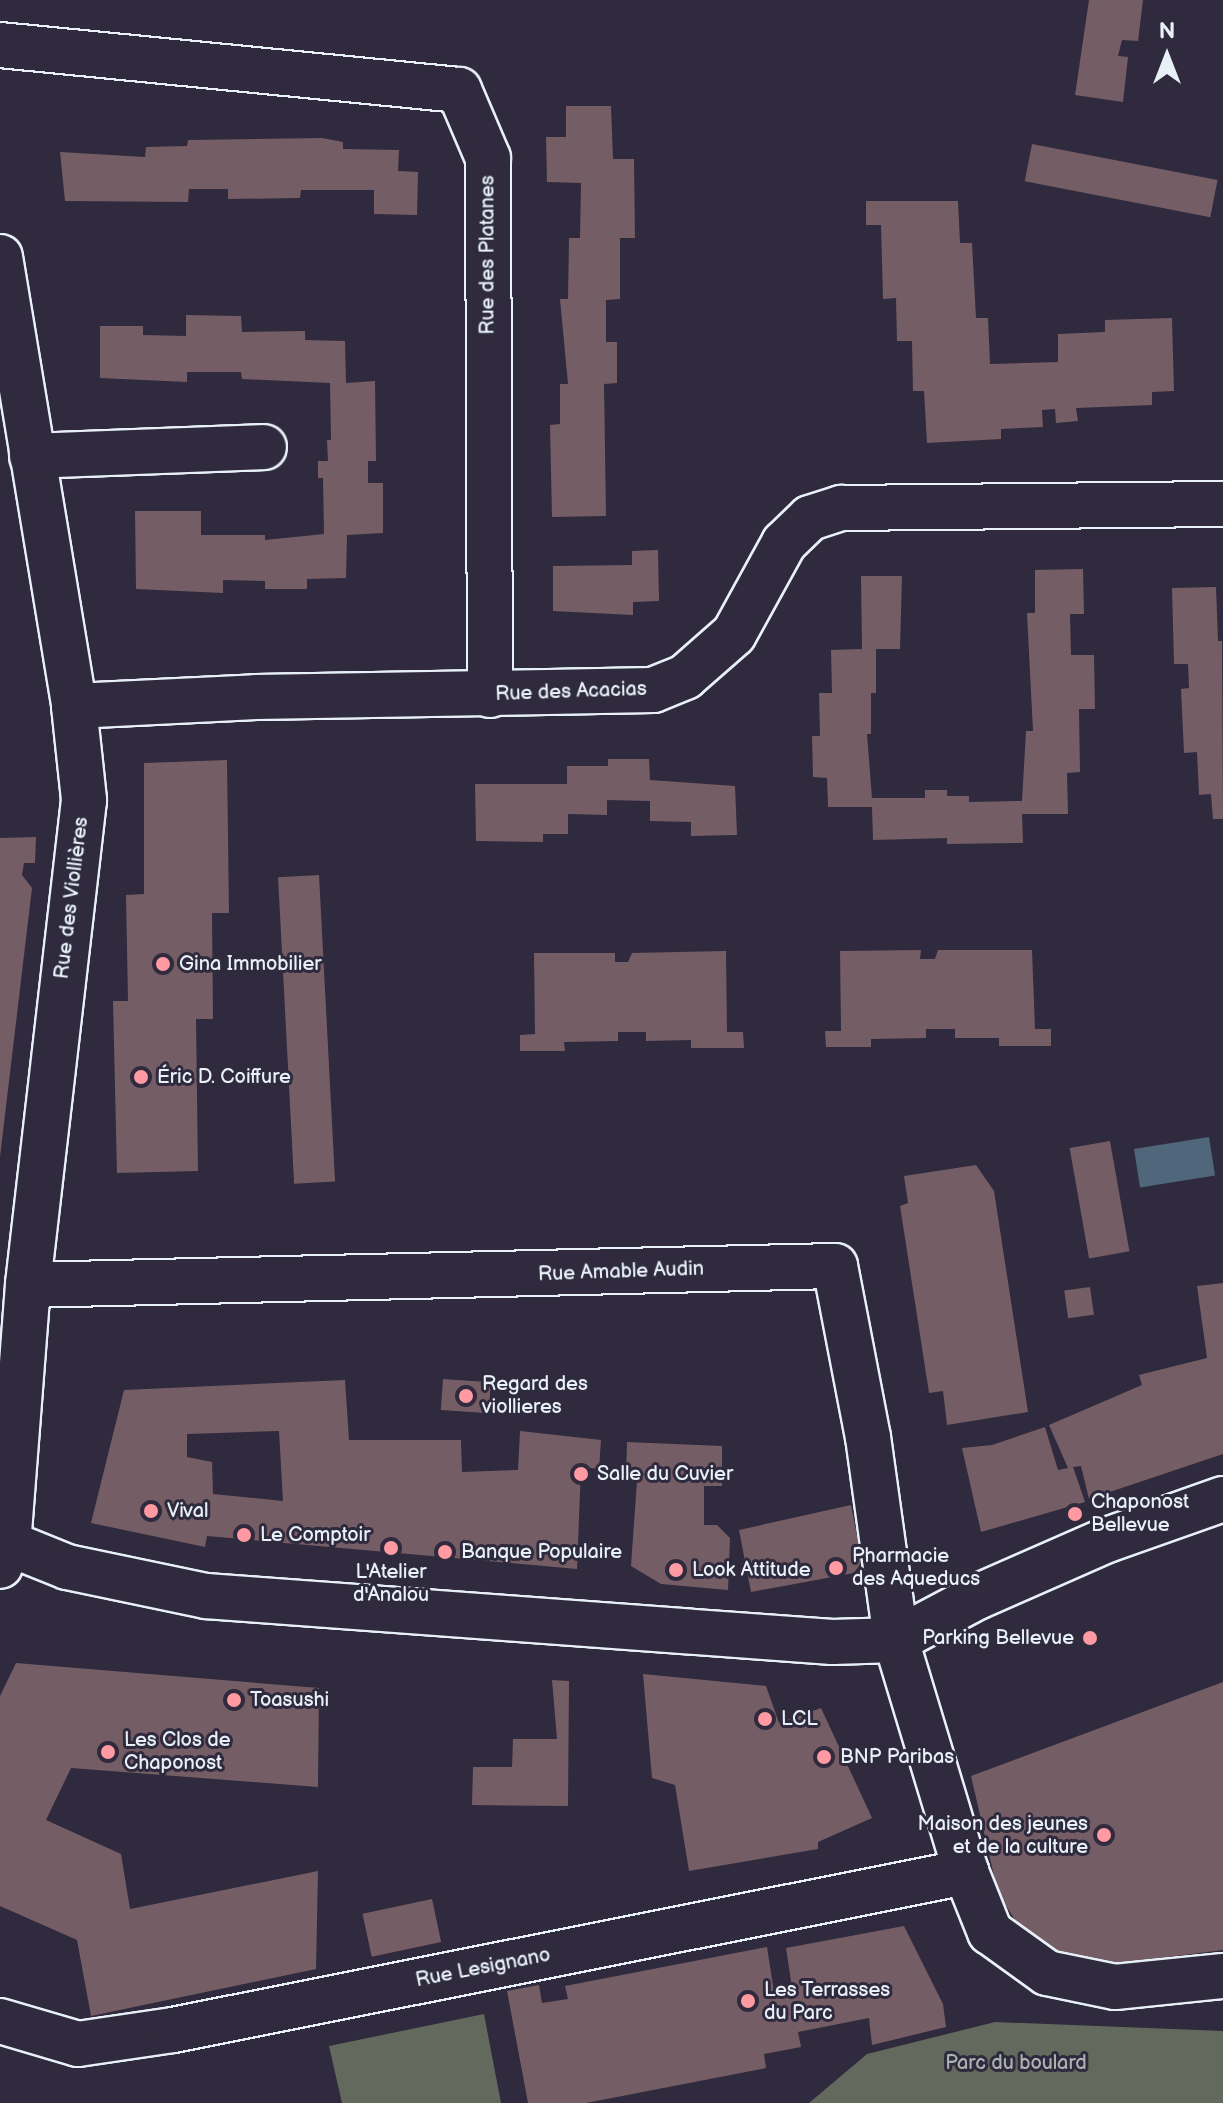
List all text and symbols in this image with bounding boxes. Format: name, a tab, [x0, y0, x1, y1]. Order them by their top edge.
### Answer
north arrow	[1127, 16, 1207, 96]
text: N	[1159, 18, 1175, 45]
street label: Rue des Platanes	[476, 175, 500, 335]
street label: Rue des Acacias	[495, 677, 647, 707]
street label: Rue des Viollières	[50, 815, 94, 981]
place label: Gina Immobilier	[179, 952, 321, 976]
marker: Gina Immobilier	[154, 955, 172, 973]
place label: Éric D. Coiffure	[157, 1065, 291, 1089]
marker: Éric D. Coiffure	[132, 1068, 150, 1086]
street label: Rue Amable Audin	[538, 1257, 704, 1287]
place label: Regard des viollieres	[482, 1372, 588, 1419]
marker: Regard des viollieres	[457, 1387, 475, 1405]
place label: Salle du Cuvier	[597, 1462, 733, 1486]
marker: Salle du Cuvier	[572, 1465, 590, 1483]
place label: Chaponost Bellevue	[1091, 1490, 1189, 1537]
place label: Vival	[167, 1499, 208, 1523]
marker: Vival	[142, 1502, 160, 1520]
marker: Chaponost Bellevue	[1066, 1505, 1084, 1523]
place label: Le Comptoir	[260, 1523, 370, 1547]
marker: Le Comptoir	[235, 1526, 253, 1544]
marker: L'Atelier d'Analou	[382, 1539, 400, 1557]
place label: Banque Populaire	[461, 1540, 622, 1564]
marker: Banque Populaire	[436, 1543, 454, 1561]
place label: Pharmacie des Aqueducs	[852, 1544, 980, 1591]
place label: Look Attitude	[692, 1558, 810, 1582]
marker: Pharmacie des Aqueducs	[827, 1559, 845, 1577]
place label: L'Atelier d'Analou	[353, 1560, 429, 1607]
marker: Look Attitude	[667, 1561, 685, 1579]
place label: Parking Bellevue	[922, 1626, 1074, 1650]
marker: Parking Bellevue	[1081, 1629, 1099, 1647]
place label: Toasushi	[250, 1688, 329, 1712]
marker: Toasushi	[225, 1691, 243, 1709]
place label: LCL	[781, 1707, 818, 1731]
marker: LCL	[756, 1710, 774, 1728]
place label: Les Clos de Chaponost	[124, 1728, 231, 1775]
marker: Les Clos de Chaponost	[99, 1743, 117, 1761]
place label: BNP Paribas	[840, 1745, 954, 1769]
marker: BNP Paribas	[815, 1748, 833, 1766]
place label: Maison des jeunes et de la culture	[917, 1812, 1088, 1859]
marker: Maison des jeunes et de la culture	[1095, 1826, 1113, 1844]
street label: Rue Lesignano	[414, 1943, 552, 1993]
place label: Les Terrasses du Parc	[764, 1978, 891, 2025]
marker: Les Terrasses du Parc	[739, 1992, 757, 2010]
park label: Parc du boulard	[945, 2051, 1087, 2075]

